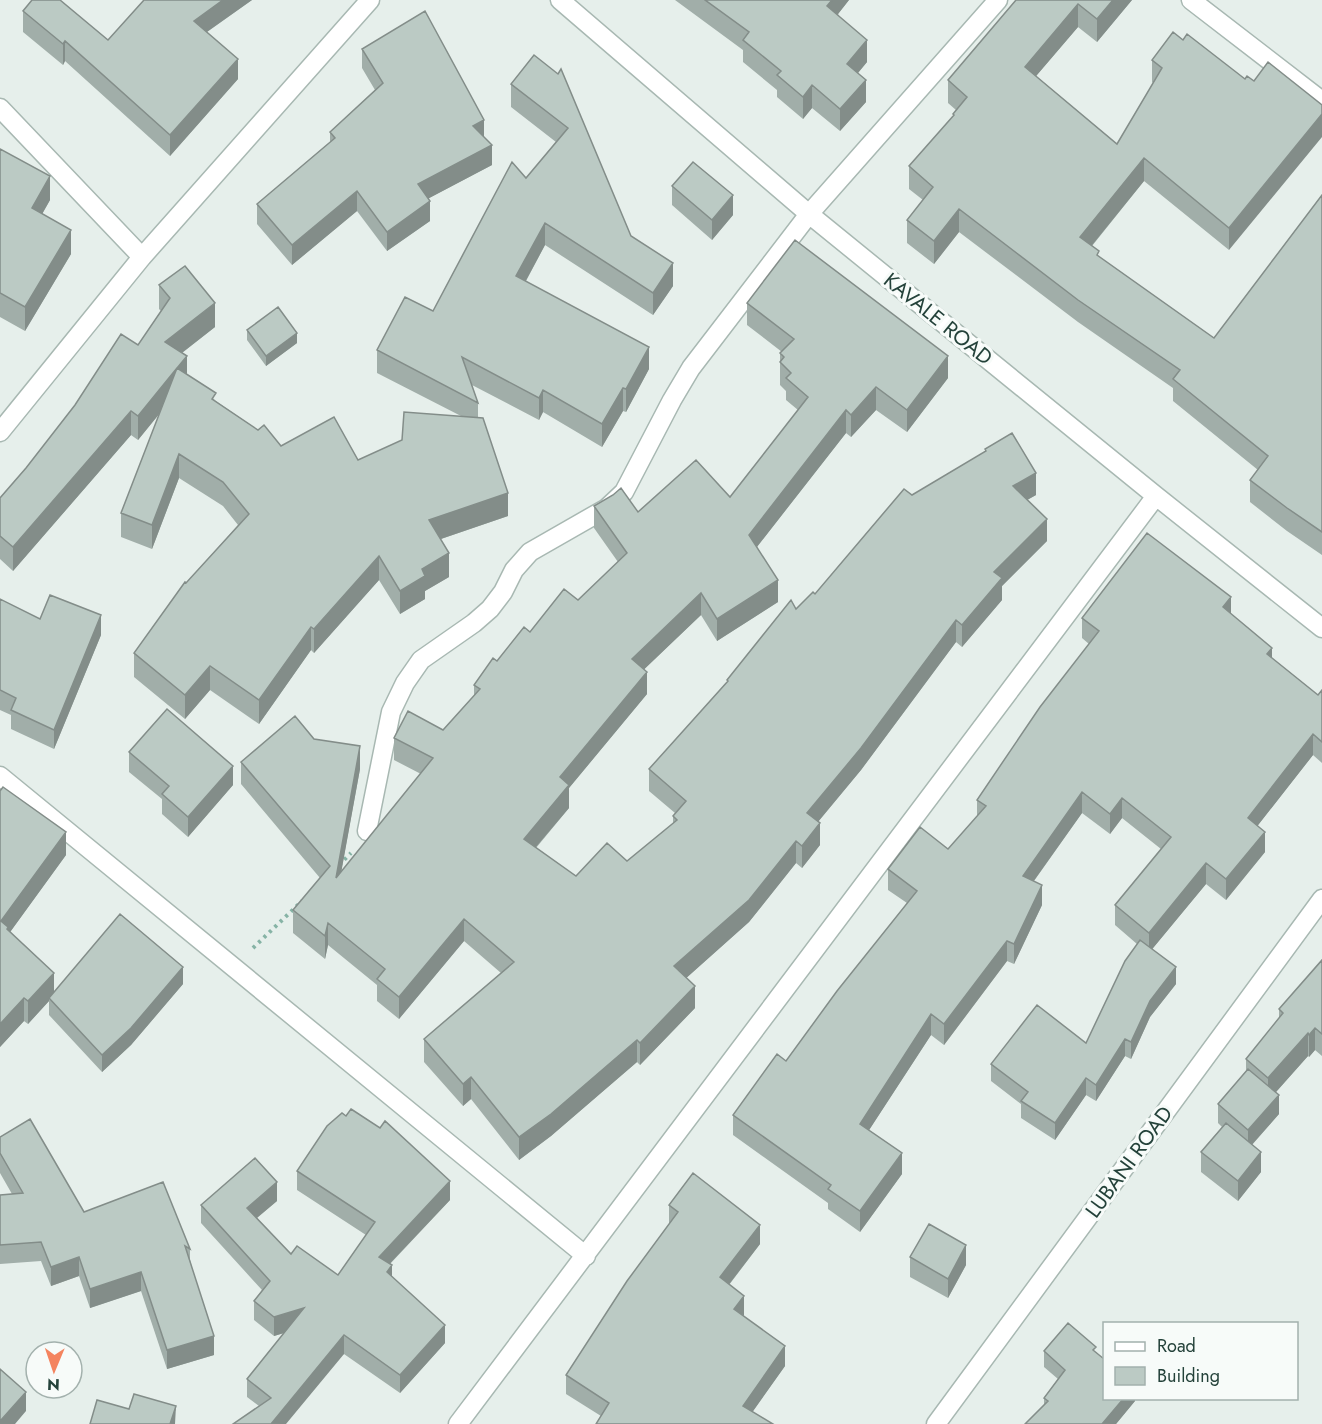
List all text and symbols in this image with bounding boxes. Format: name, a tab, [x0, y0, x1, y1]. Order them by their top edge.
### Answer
street label: KAVALE ROAD	[877, 266, 999, 372]
street label: LUBANI ROAD	[1078, 1100, 1180, 1224]
legend	[1103, 1322, 1298, 1400]
text: Road	[1157, 1333, 1196, 1359]
north arrow	[24, 1340, 84, 1400]
text: Building	[1157, 1363, 1220, 1389]
text: N	[47, 1373, 60, 1396]

